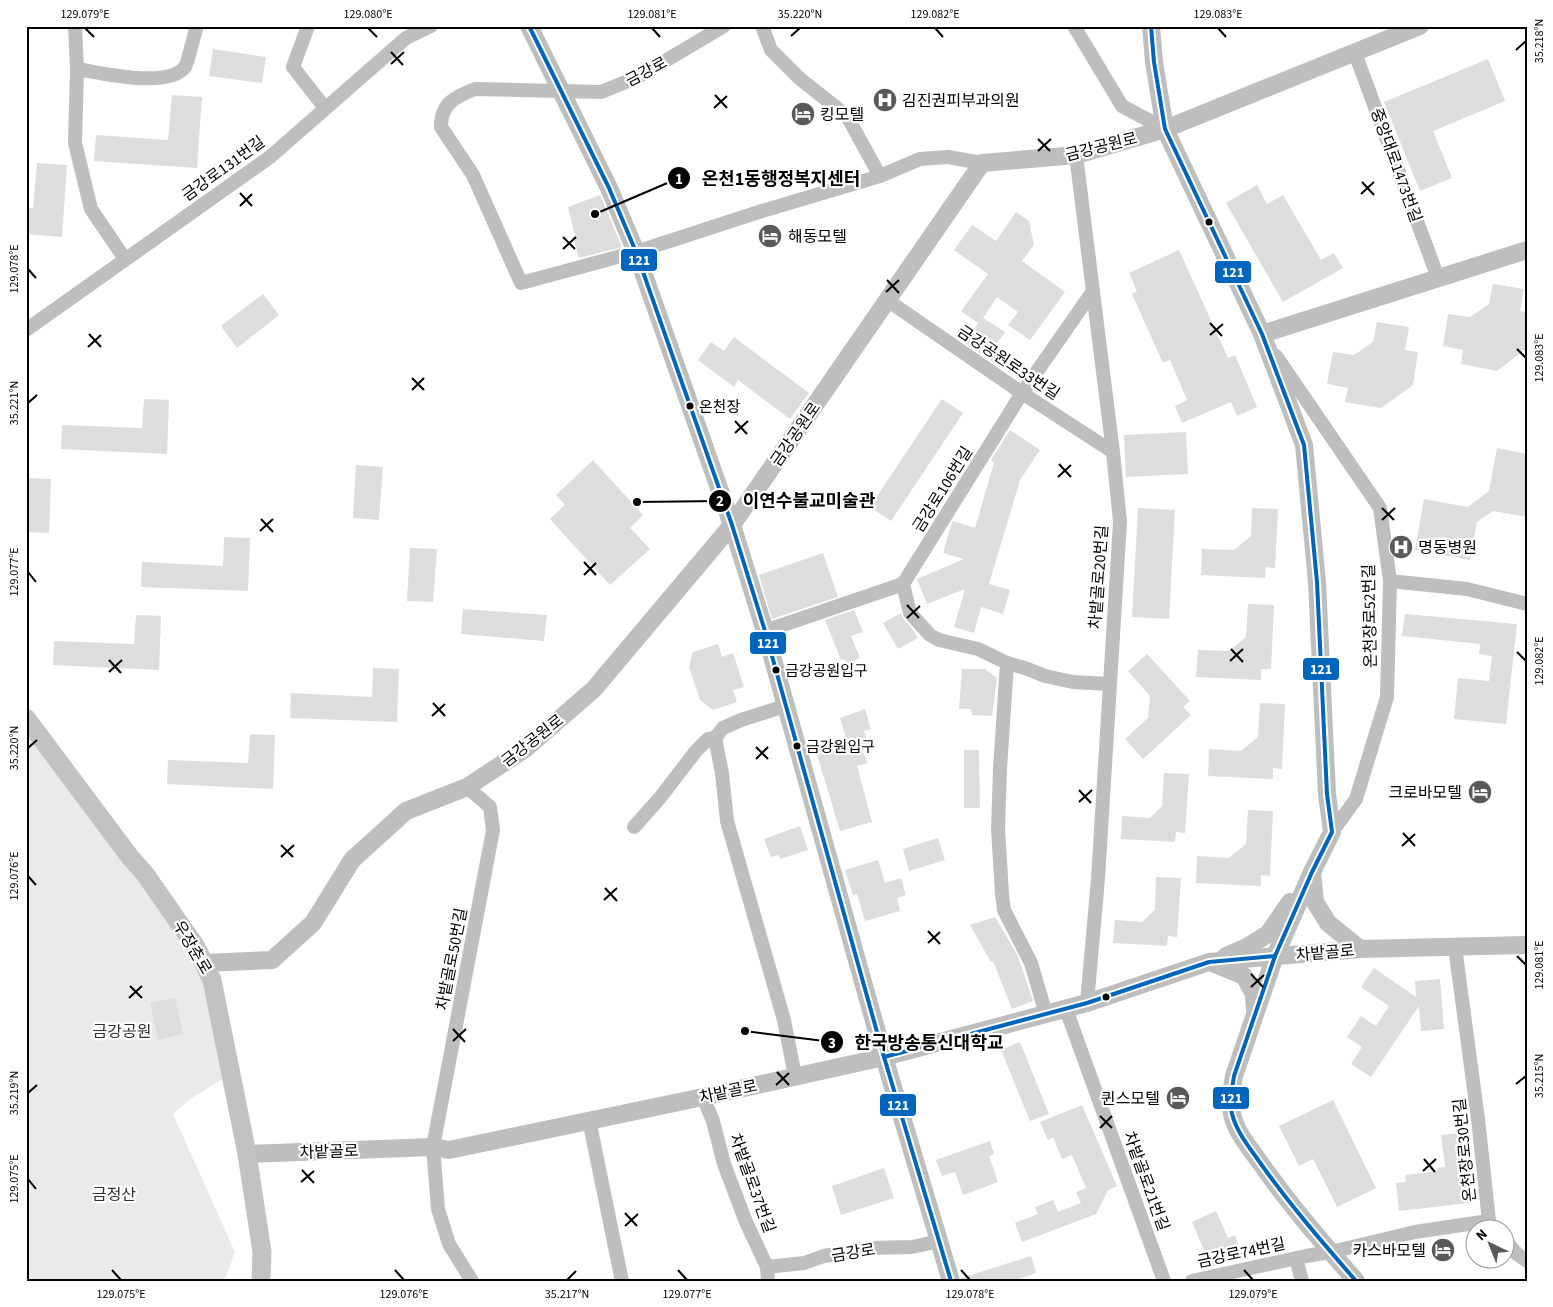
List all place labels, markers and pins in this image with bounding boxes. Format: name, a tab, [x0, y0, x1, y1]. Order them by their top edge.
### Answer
hospital icon: 김진권피부과의원	[872, 87, 898, 113]
place label: 김진권피부과의원	[902, 90, 1020, 112]
hotel icon: 킹모텔	[790, 101, 816, 127]
place label: 킹모텔	[820, 104, 864, 126]
callout: 온천1동행정복지센터	[667, 162, 870, 195]
unlabelled marker	[1204, 217, 1214, 227]
hotel icon: 해동모텔	[757, 223, 783, 249]
place label: 해동모텔	[788, 226, 847, 248]
place label: 온천장	[699, 397, 741, 418]
marker: 온천장	[685, 401, 695, 411]
callout: 이연수불교미술관	[708, 484, 885, 517]
hospital icon: 명동병원	[1388, 534, 1414, 560]
place label: 명동병원	[1418, 537, 1477, 559]
place label: 금강공원입구	[785, 661, 868, 682]
marker: 금강공원입구	[771, 665, 781, 675]
place label: 금강원입구	[806, 737, 875, 758]
marker: 금강원입구	[792, 741, 802, 751]
hotel icon: 크로바모텔	[1467, 779, 1493, 805]
place label: 크로바모텔	[1388, 782, 1462, 804]
unlabelled marker	[1101, 992, 1111, 1002]
callout: 한국방송통신대학교	[819, 1026, 1013, 1059]
hotel icon: 퀸스모텔	[1165, 1085, 1191, 1111]
place label: 퀸스모텔	[1101, 1088, 1160, 1110]
hotel icon: 카스바모텔	[1430, 1237, 1456, 1263]
place label: 카스바모텔	[1352, 1240, 1426, 1262]

